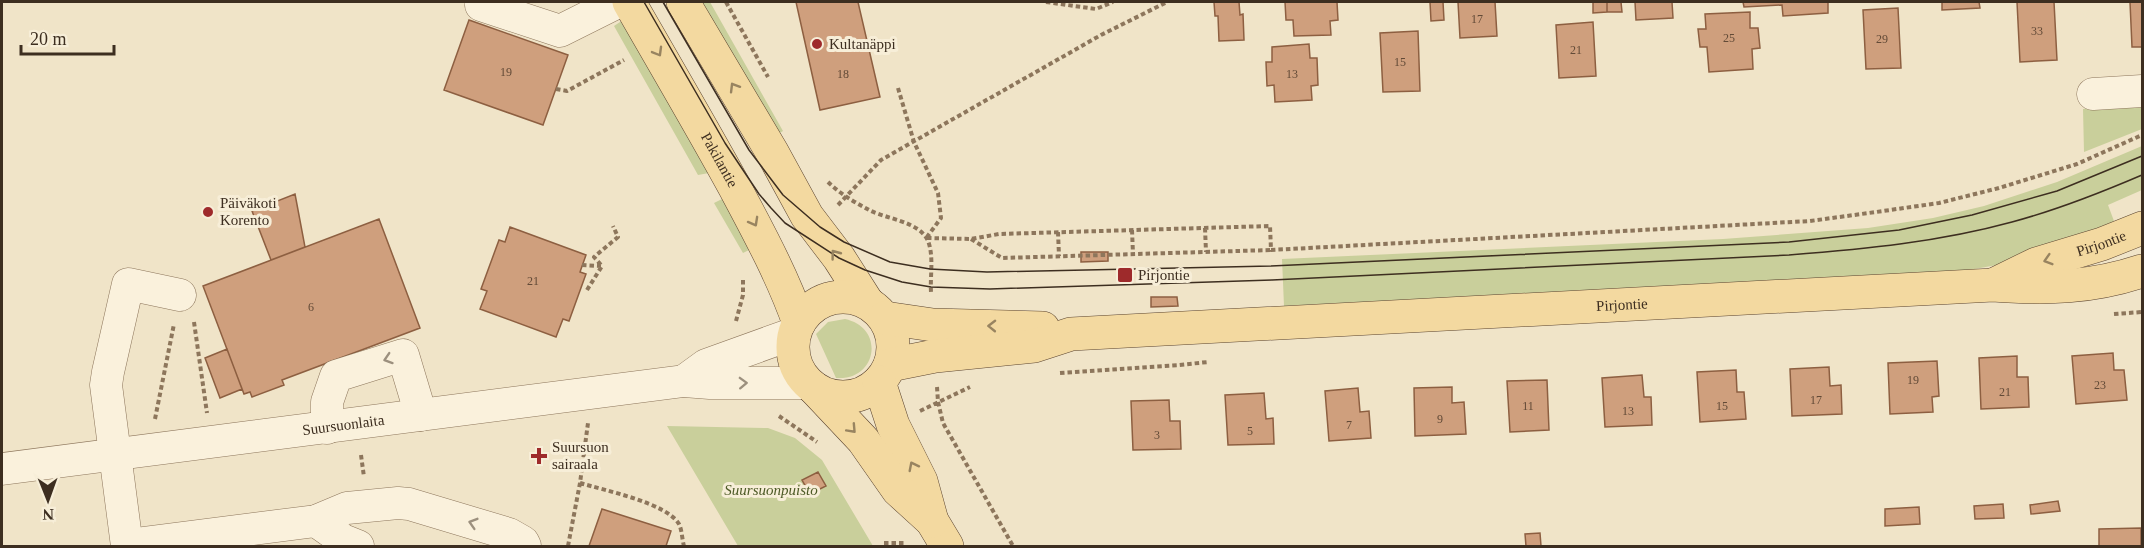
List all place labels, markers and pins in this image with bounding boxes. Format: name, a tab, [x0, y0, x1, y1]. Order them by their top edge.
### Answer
place label: Kultanäppi	[829, 36, 896, 52]
marker: Kultanäppi	[810, 37, 824, 51]
place label: Päiväkoti Korento	[220, 195, 277, 228]
marker: Päiväkoti Korento	[201, 205, 215, 219]
marker: Pirjontie	[1116, 266, 1134, 284]
place label: Pirjontie	[1138, 267, 1190, 283]
place label: Suursuon sairaala	[552, 439, 609, 472]
marker: Suursuon sairaala	[530, 447, 548, 465]

